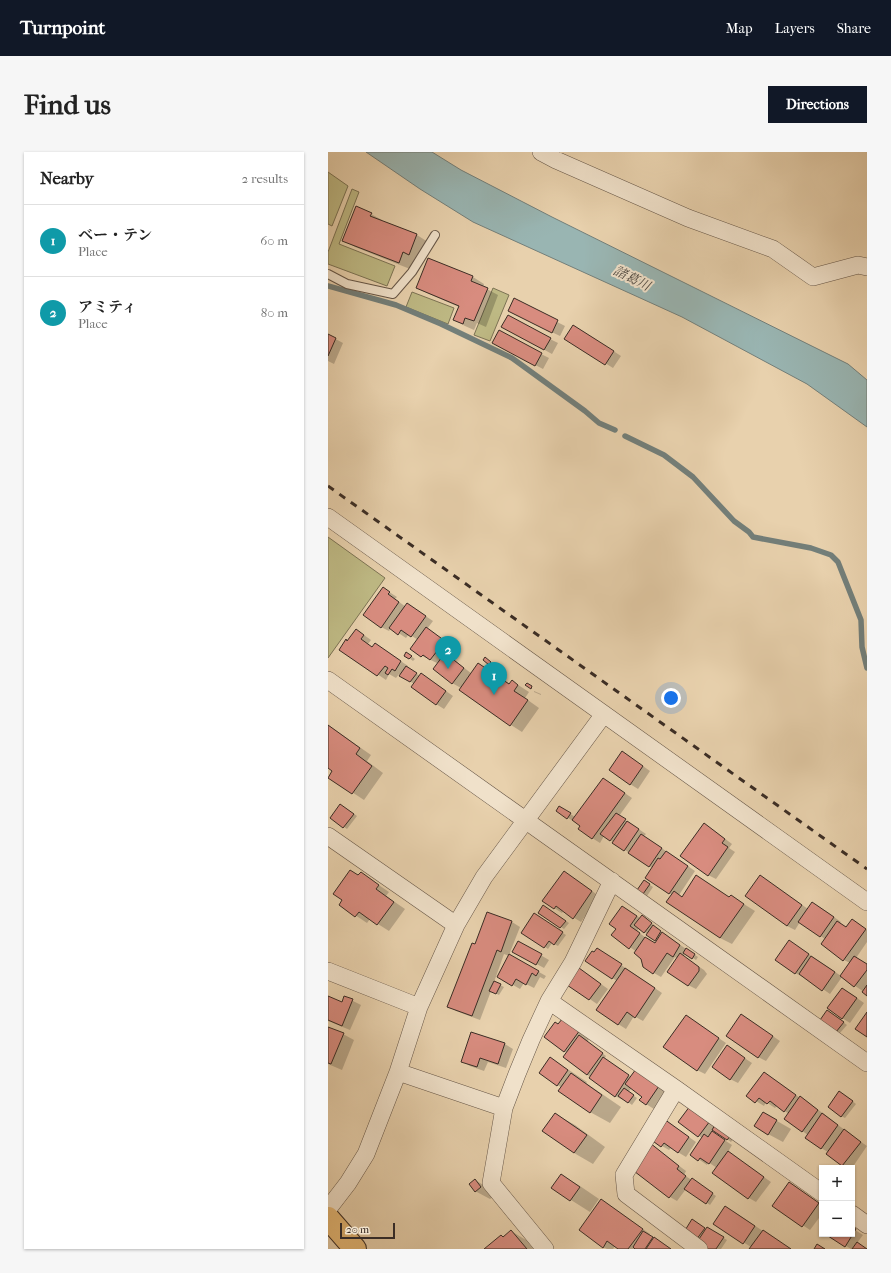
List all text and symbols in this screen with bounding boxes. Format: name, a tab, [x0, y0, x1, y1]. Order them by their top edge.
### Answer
text: Turnpoint	[20, 17, 105, 39]
text: Map	[726, 20, 753, 37]
text: Layers	[775, 20, 815, 37]
text: Share	[837, 20, 871, 37]
button: Directions	[768, 86, 867, 123]
text: Find us	[24, 88, 111, 121]
text: Nearby	[40, 168, 94, 188]
text: 2 results	[242, 171, 288, 186]
text: ベー・テン	[78, 226, 152, 244]
text: 1	[51, 233, 55, 248]
text: 60 m	[260, 233, 288, 248]
text: Place	[78, 244, 108, 259]
water label: 諸葛川	[611, 263, 655, 294]
text: アミティ	[78, 298, 137, 316]
text: 2	[50, 305, 56, 320]
text: 80 m	[261, 305, 288, 320]
text: Place	[78, 316, 108, 331]
pin: 2	[435, 636, 461, 669]
pin: 1	[481, 662, 507, 695]
your location	[661, 688, 681, 708]
map controls	[819, 1165, 855, 1237]
button: +	[819, 1165, 855, 1201]
button: −	[819, 1201, 855, 1237]
scale bar	[340, 1221, 395, 1240]
text: 20 m	[346, 1223, 369, 1236]

